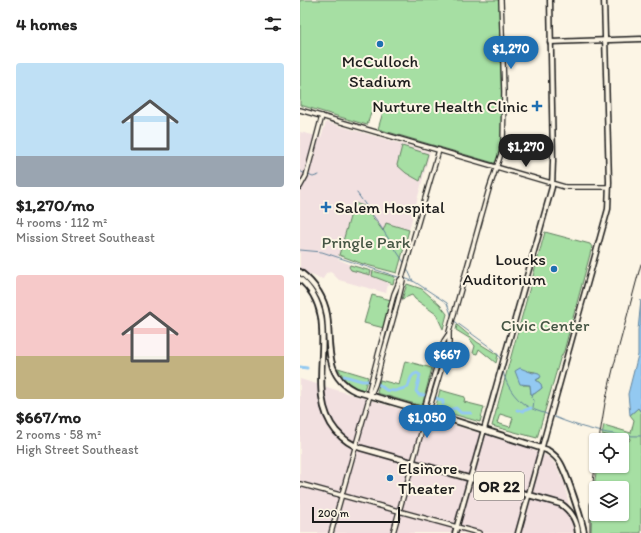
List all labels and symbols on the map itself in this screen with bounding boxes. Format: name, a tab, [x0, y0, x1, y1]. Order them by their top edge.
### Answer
pin: $1,270	[478, 36, 544, 70]
marker: McCulloch Stadium	[375, 39, 385, 49]
place label: McCulloch Stadium	[342, 51, 419, 91]
place label: Nurture Health Clinic	[372, 96, 528, 116]
marker: Nurture Health Clinic	[531, 100, 543, 112]
pin: $1,270	[493, 134, 559, 168]
place label: Salem Hospital	[335, 197, 445, 217]
marker: Salem Hospital	[320, 201, 332, 213]
park label: Pringle Park	[321, 232, 411, 252]
place label: Loucks Auditorium	[462, 249, 546, 289]
marker: Loucks Auditorium	[549, 264, 559, 274]
park label: Civic Center	[501, 315, 590, 335]
pin: $667	[423, 342, 471, 376]
pin: $1,050	[394, 405, 460, 439]
place label: Elsinore Theater	[398, 458, 457, 498]
road number: OR 22	[474, 472, 524, 500]
marker: Elsinore Theater	[385, 473, 395, 483]
scale bar	[312, 505, 400, 524]

